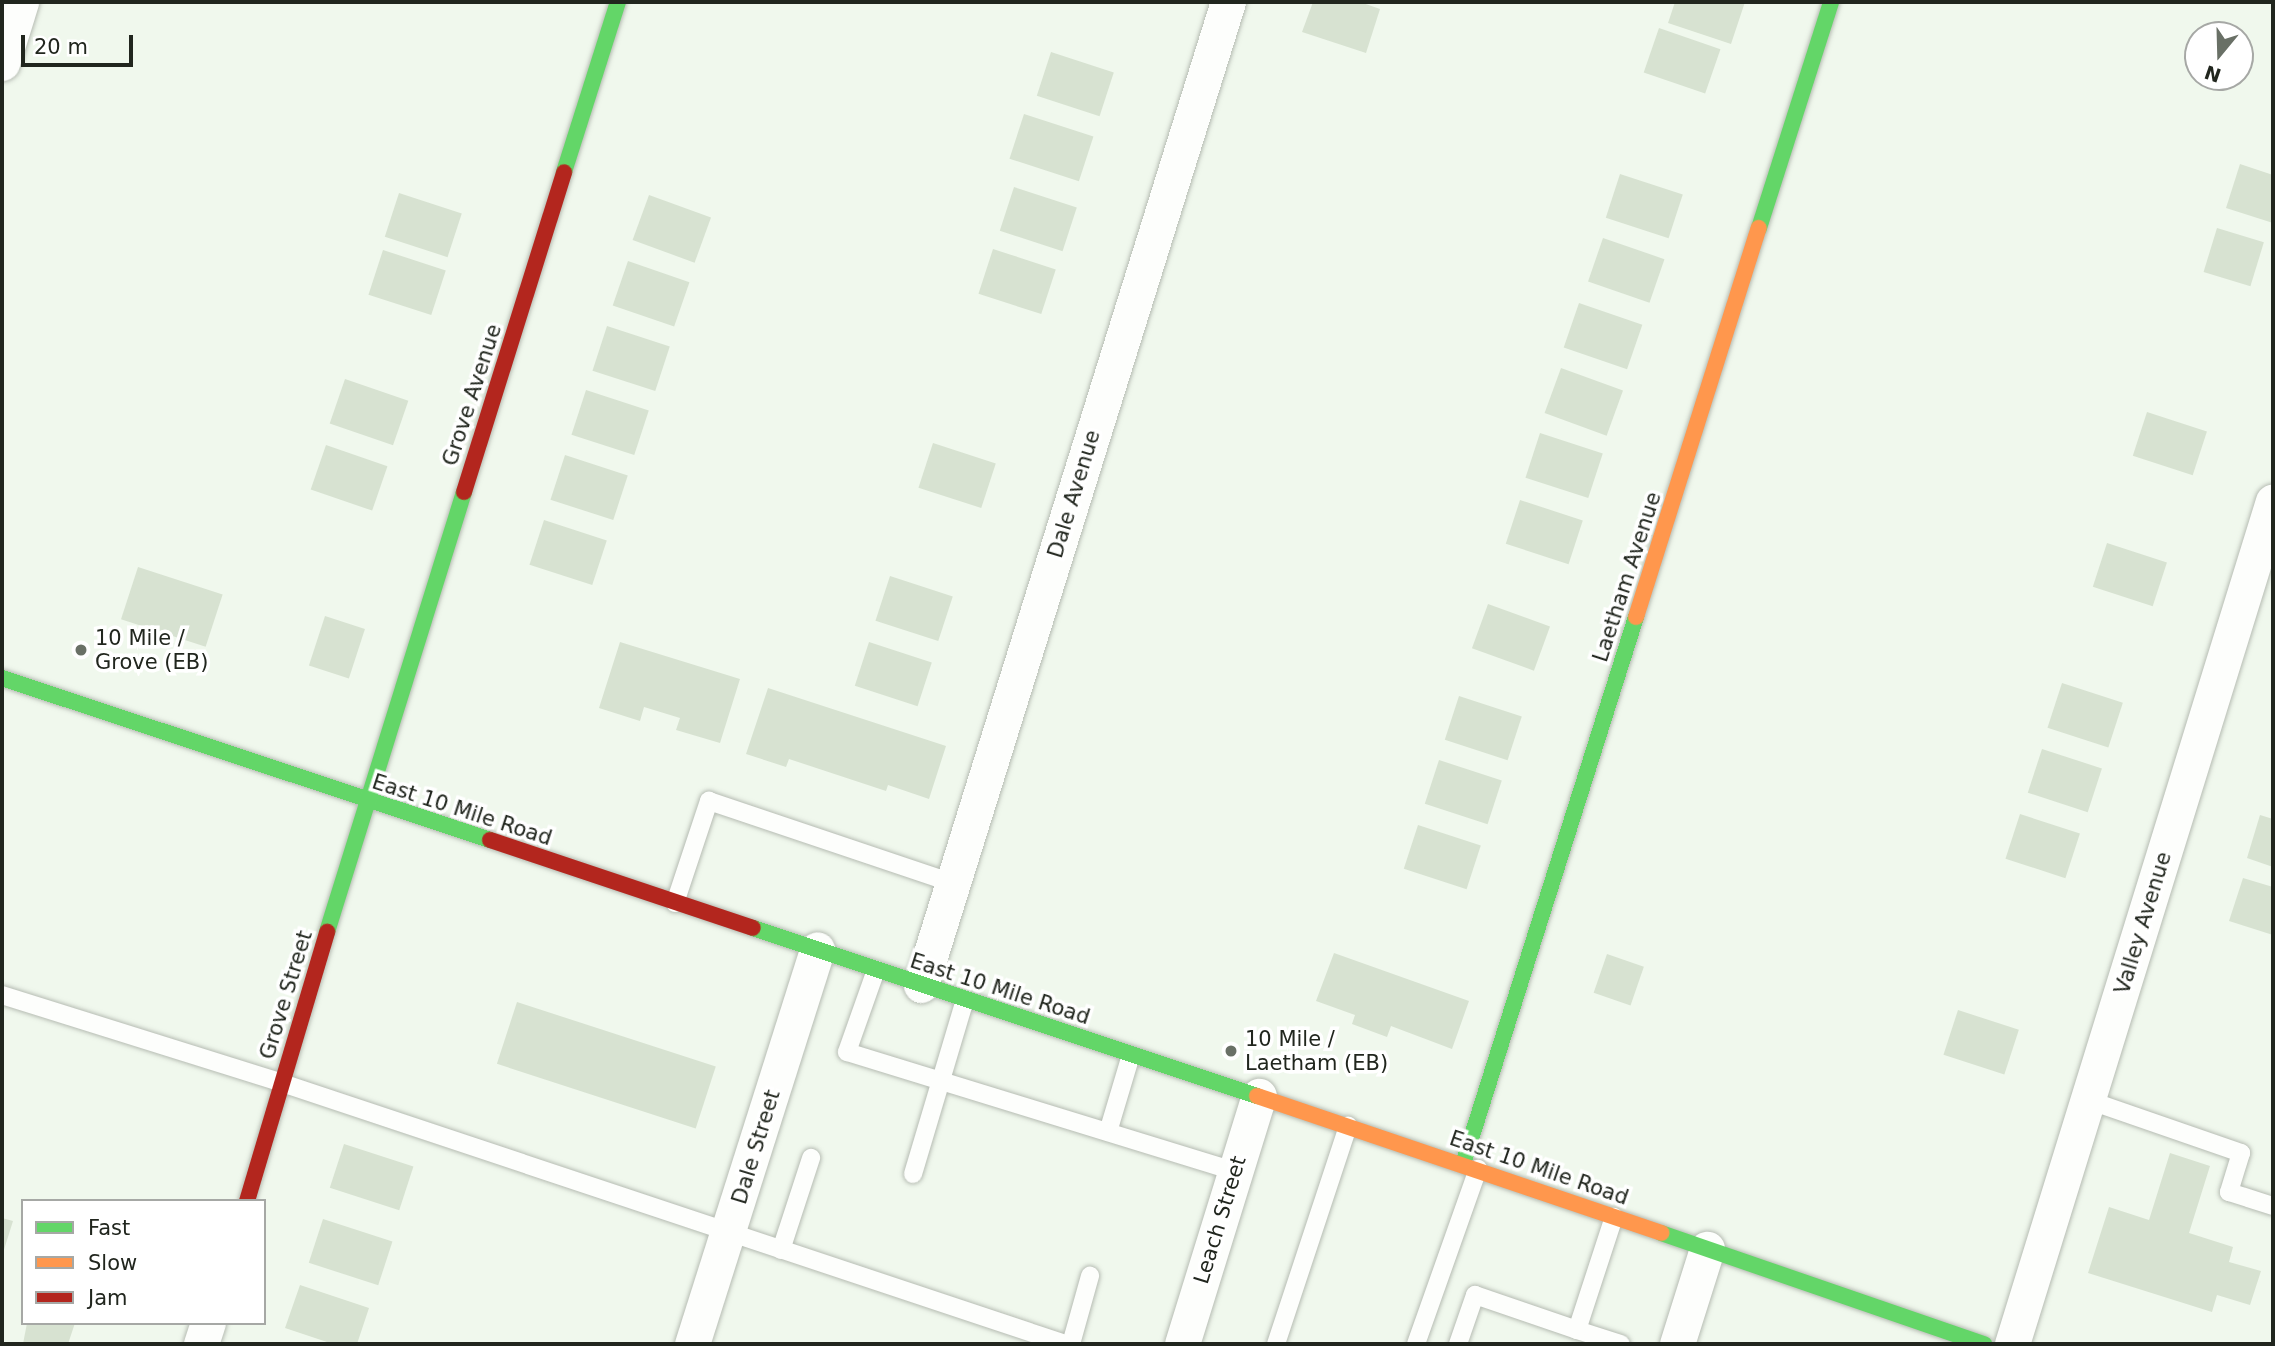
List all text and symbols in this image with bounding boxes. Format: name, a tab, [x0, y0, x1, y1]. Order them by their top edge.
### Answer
scale bar	[24, 21, 136, 65]
north arrow	[2184, 21, 2254, 91]
text: 20 m	[34, 35, 88, 59]
text: N	[2202, 61, 2224, 87]
street label: Grove Avenue	[437, 321, 507, 469]
street label: Dale Avenue	[1043, 427, 1105, 561]
street label: Laetham Avenue	[1588, 489, 1666, 665]
place label: 10 Mile / Grove (EB)	[95, 625, 208, 675]
marker: 10 Mile / Grove (EB)	[73, 642, 89, 658]
street label: East 10 Mile Road	[369, 769, 555, 851]
street label: Valley Avenue	[2109, 849, 2177, 997]
street label: Grove Street	[254, 928, 318, 1062]
street label: East 10 Mile Road	[907, 948, 1093, 1030]
place label: 10 Mile / Laetham (EB)	[1245, 1026, 1388, 1076]
marker: 10 Mile / Laetham (EB)	[1223, 1043, 1239, 1059]
street label: Dale Street	[727, 1087, 785, 1207]
street label: East 10 Mile Road	[1446, 1126, 1632, 1210]
street label: Leach Street	[1189, 1153, 1251, 1287]
legend	[21, 1199, 266, 1325]
text: Fast	[88, 1216, 130, 1240]
text: Slow	[88, 1251, 137, 1275]
text: Jam	[88, 1286, 128, 1310]

